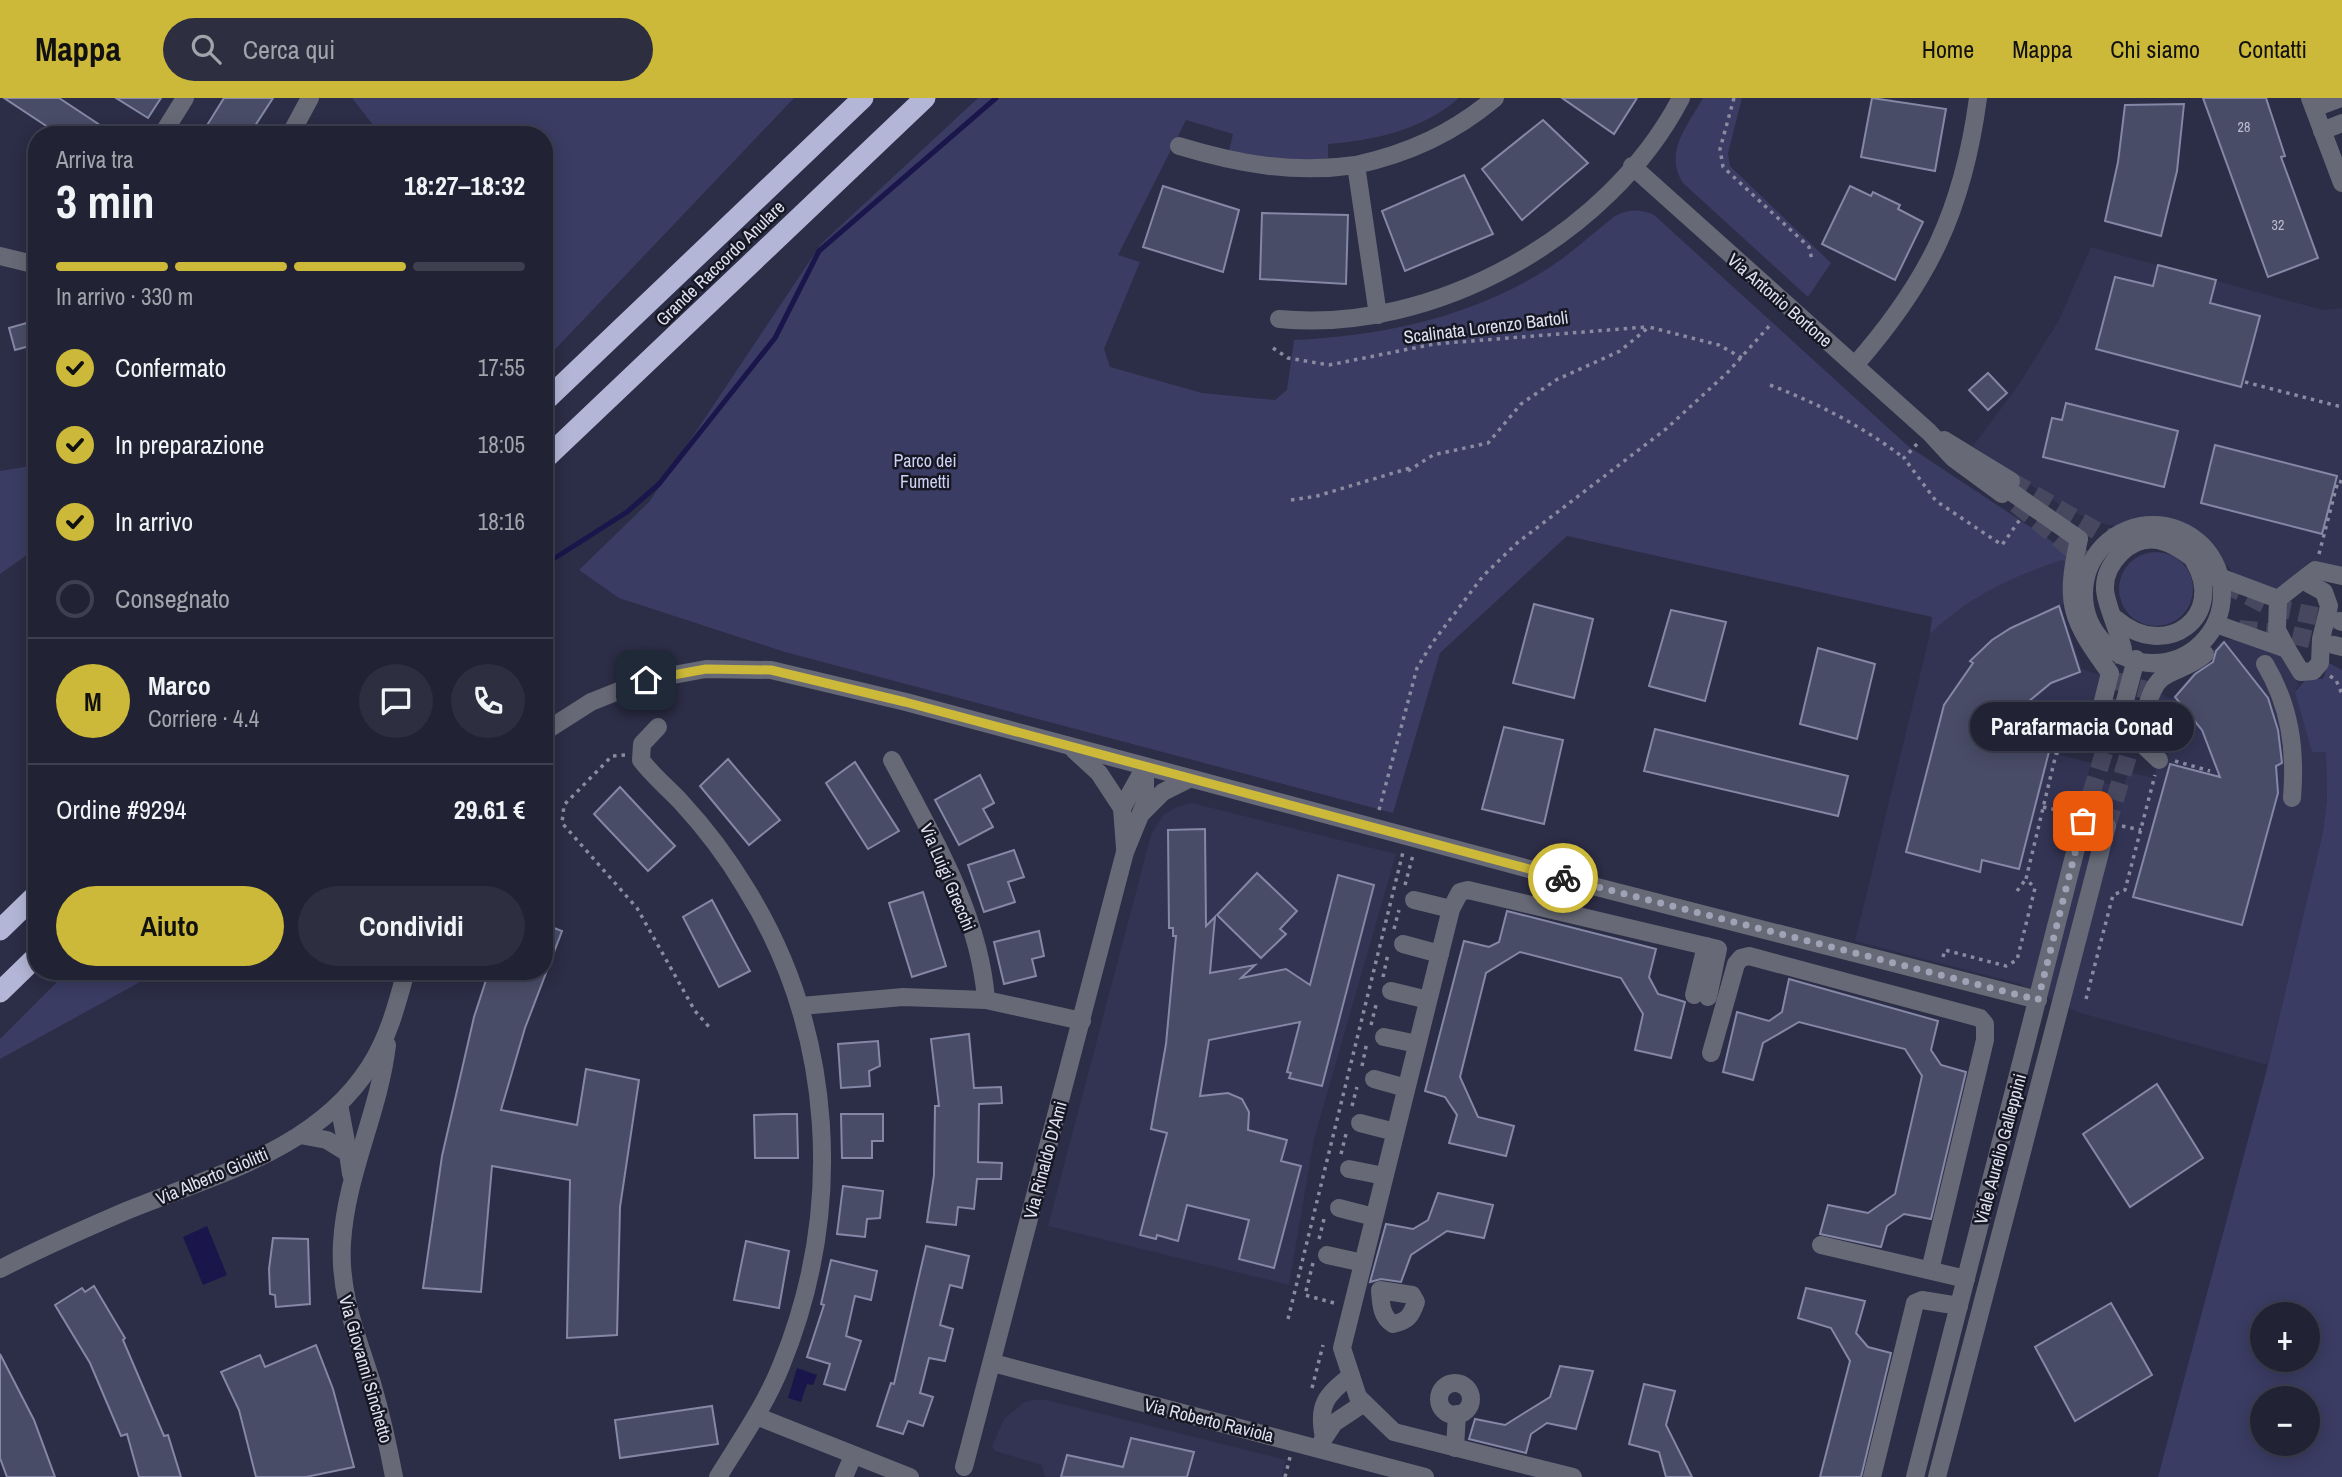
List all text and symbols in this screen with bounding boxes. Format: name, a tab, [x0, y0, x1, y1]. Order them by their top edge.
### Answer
search box	[163, 18, 653, 81]
text: Mappa	[35, 27, 121, 71]
icon: search	[187, 30, 225, 68]
text: Cerca qui	[243, 32, 335, 67]
text: Home	[1922, 33, 1974, 65]
text: Mappa	[2012, 33, 2072, 65]
text: Chi siamo	[2110, 33, 2200, 65]
text: Contatti	[2238, 33, 2307, 65]
house number: 28	[2238, 118, 2250, 136]
text: Arriva tra	[56, 144, 134, 175]
text: 18:27–18:32	[404, 168, 525, 203]
text: 3 min	[56, 170, 155, 232]
street label: Grande Raccordo Anulare	[650, 195, 790, 331]
house number: 32	[2272, 216, 2284, 234]
street label: Via Antonio Bortone	[1722, 247, 1838, 353]
text: In arrivo · 330 m	[56, 281, 193, 312]
street label: Scalinata Lorenzo Bartoli	[1402, 304, 1570, 350]
icon: check	[56, 349, 94, 387]
text: Confermato	[115, 350, 226, 385]
text: 17:55	[478, 352, 525, 383]
icon: check	[56, 426, 94, 464]
text: In preparazione	[115, 427, 264, 462]
text: 18:05	[478, 429, 525, 460]
park label: Parco dei Fumetti	[893, 448, 957, 494]
icon: check	[56, 503, 94, 541]
text: In arrivo	[115, 504, 193, 539]
text: 18:16	[478, 506, 525, 537]
text: Consegnato	[115, 581, 230, 616]
pin	[616, 650, 676, 710]
icon: home	[627, 661, 665, 699]
button: chat	[359, 664, 433, 738]
button: phone	[451, 664, 525, 738]
text: Marco	[148, 668, 211, 703]
text: M	[84, 684, 102, 719]
callout: Parafarmacia Conad	[1971, 702, 2195, 751]
text: Corriere · 4.4	[148, 703, 259, 734]
text: Parafarmacia Conad	[1991, 711, 2173, 742]
pin	[2053, 791, 2113, 851]
text: Ordine #9294	[56, 792, 186, 827]
text: 29.61 €	[454, 792, 525, 827]
icon: bag	[2064, 802, 2102, 840]
street label: Via Luigi Grecchi	[914, 819, 982, 935]
courier	[1528, 843, 1598, 913]
icon: bike	[1544, 859, 1582, 897]
button: Aiuto	[56, 886, 284, 966]
button: Condividi	[298, 886, 525, 966]
street label: Viale Aurelio Galleppini	[1968, 1071, 2032, 1227]
street label: Via Rinaldo D'Ami	[1017, 1098, 1073, 1222]
street label: Via Alberto Giolitti	[152, 1141, 272, 1211]
street label: Via Giovanni Sinchetto	[333, 1292, 399, 1446]
map controls	[2250, 1302, 2320, 1456]
button: +	[2250, 1302, 2320, 1372]
button: −	[2250, 1386, 2320, 1456]
street label: Via Roberto Raviola	[1142, 1392, 1276, 1448]

